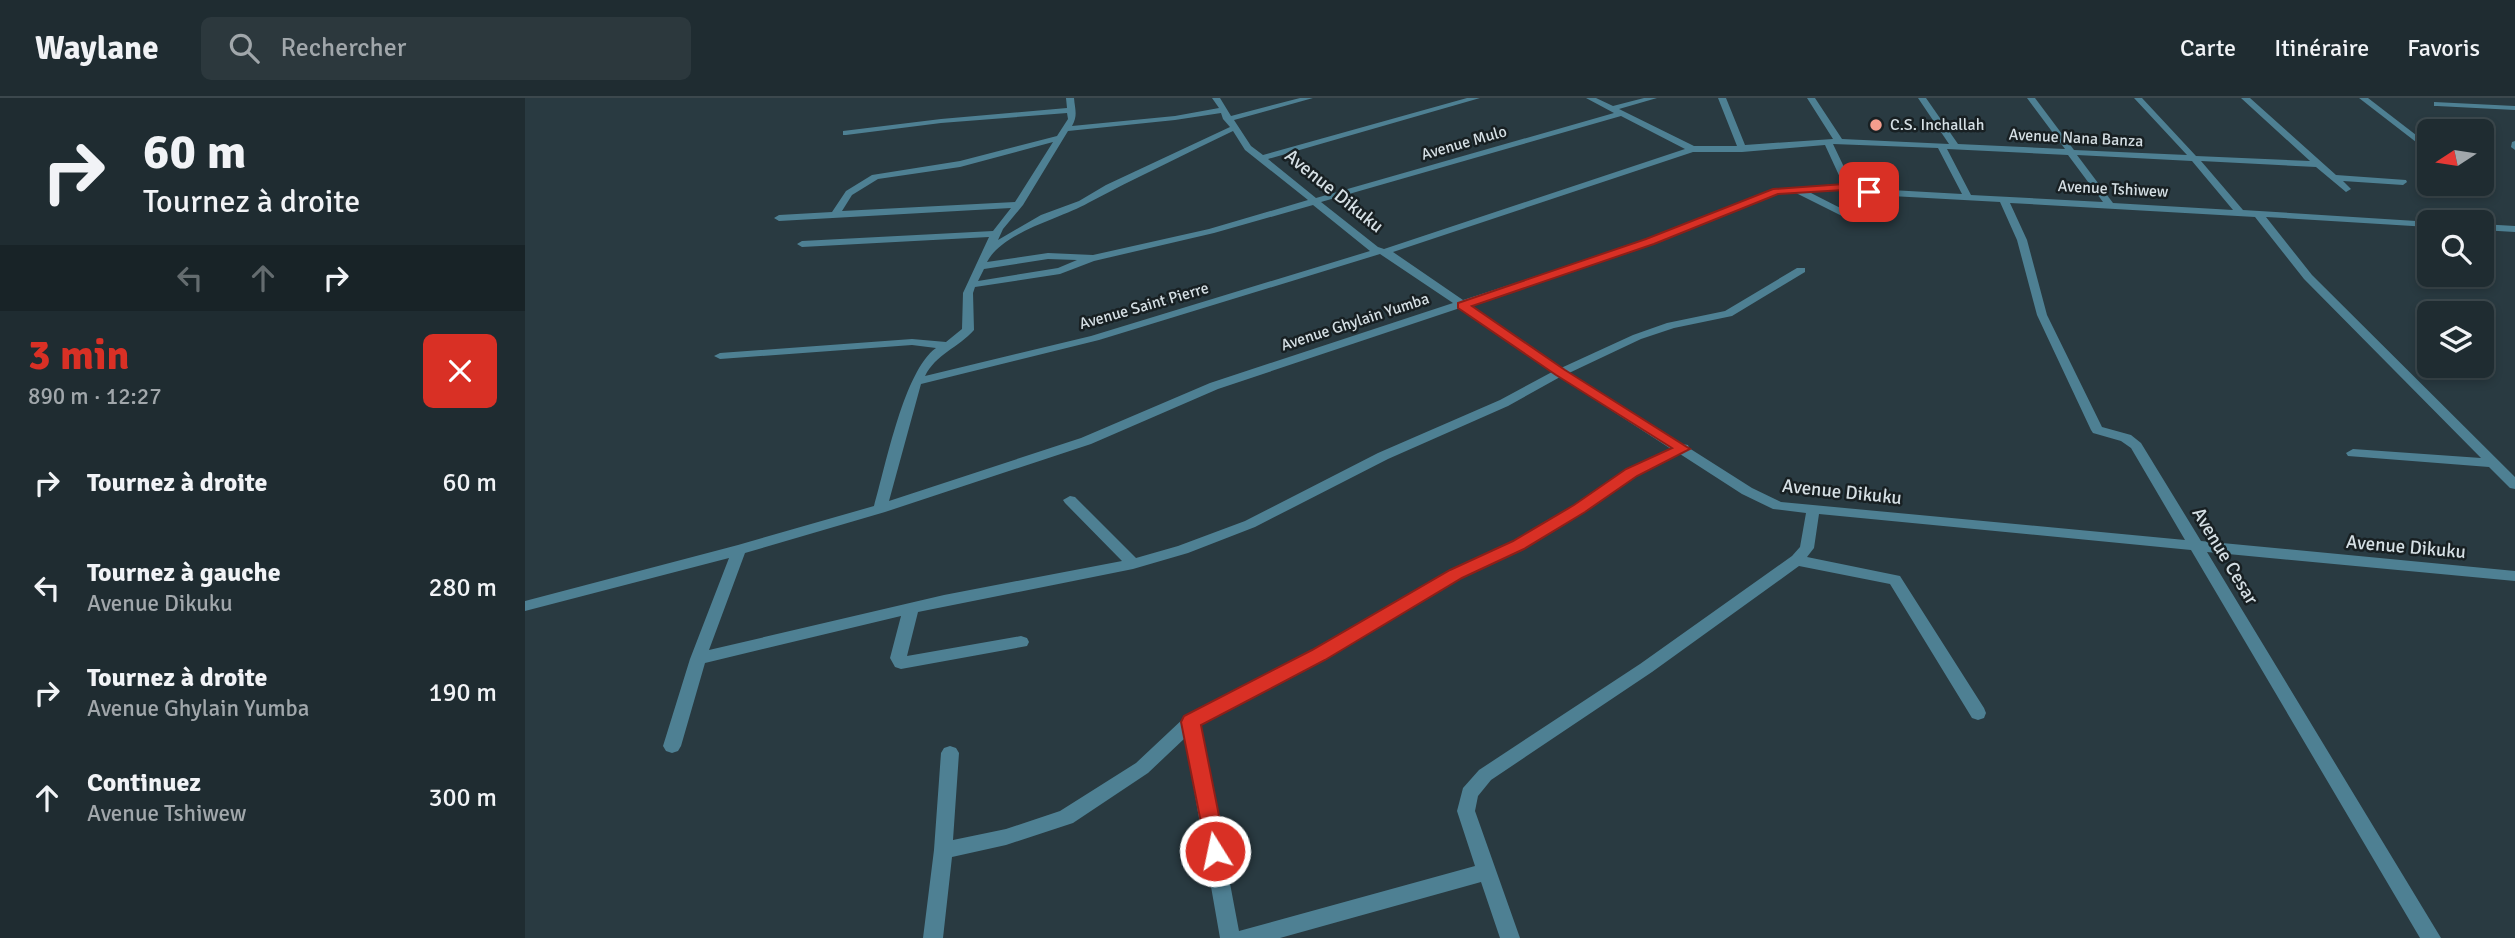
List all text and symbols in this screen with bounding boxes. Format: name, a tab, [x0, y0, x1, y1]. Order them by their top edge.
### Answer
search box	[201, 17, 691, 80]
text: Waylane	[35, 28, 159, 69]
icon: search	[225, 29, 263, 67]
text: Rechercher	[281, 32, 406, 64]
text: Carte	[2180, 33, 2236, 63]
text: Itinéraire	[2274, 33, 2369, 63]
text: Favoris	[2407, 33, 2480, 63]
place label: C.S. Inchallah	[1890, 115, 1984, 135]
marker: C.S. Inchallah	[1868, 117, 1884, 133]
north arrow	[2417, 119, 2494, 196]
map controls	[2417, 119, 2494, 378]
street label: Avenue Mulo	[1419, 121, 1509, 165]
text: 60 m	[143, 122, 246, 182]
street label: Avenue Nana Banza	[2008, 124, 2144, 152]
icon: right	[28, 126, 119, 217]
street label: Avenue Dikuku	[1280, 144, 1388, 238]
pin	[1839, 162, 1899, 222]
icon: arrive	[1850, 173, 1888, 211]
street label: Avenue Tshiwew	[2057, 176, 2169, 202]
text: Tournez à droite	[143, 182, 360, 221]
button: search	[2417, 210, 2494, 287]
icon: left	[171, 259, 209, 297]
icon: ahead	[244, 259, 282, 297]
icon: right	[317, 259, 355, 297]
street label: Avenue Saint Pierre	[1077, 278, 1211, 334]
street label: Avenue Ghylain Yumba	[1278, 289, 1432, 355]
button: layers	[2417, 301, 2494, 378]
text: 3 min	[28, 330, 129, 381]
button: close	[423, 334, 497, 408]
text: 890 m · 12:27	[28, 382, 162, 411]
icon: right	[28, 464, 66, 502]
text: Tournez à droite	[87, 467, 267, 499]
text: 60 m	[442, 467, 497, 499]
street label: Avenue Dikuku	[1781, 474, 1903, 510]
street label: Avenue Cesar	[2187, 503, 2263, 609]
street label: Avenue Dikuku	[2345, 530, 2467, 564]
text: Tournez à gauche	[87, 557, 281, 589]
icon: left	[28, 569, 66, 607]
text: 280 m	[428, 572, 497, 604]
text: Avenue Dikuku	[87, 589, 233, 618]
text: Tournez à droite	[87, 662, 267, 694]
icon: right	[28, 674, 66, 712]
text: 190 m	[428, 677, 497, 709]
text: Avenue Ghylain Yumba	[87, 694, 309, 723]
text: Continuez	[87, 767, 201, 799]
icon: ahead	[28, 779, 66, 817]
text: 300 m	[428, 782, 497, 814]
text: Avenue Tshiwew	[87, 799, 246, 828]
position arrow	[1178, 814, 1252, 888]

